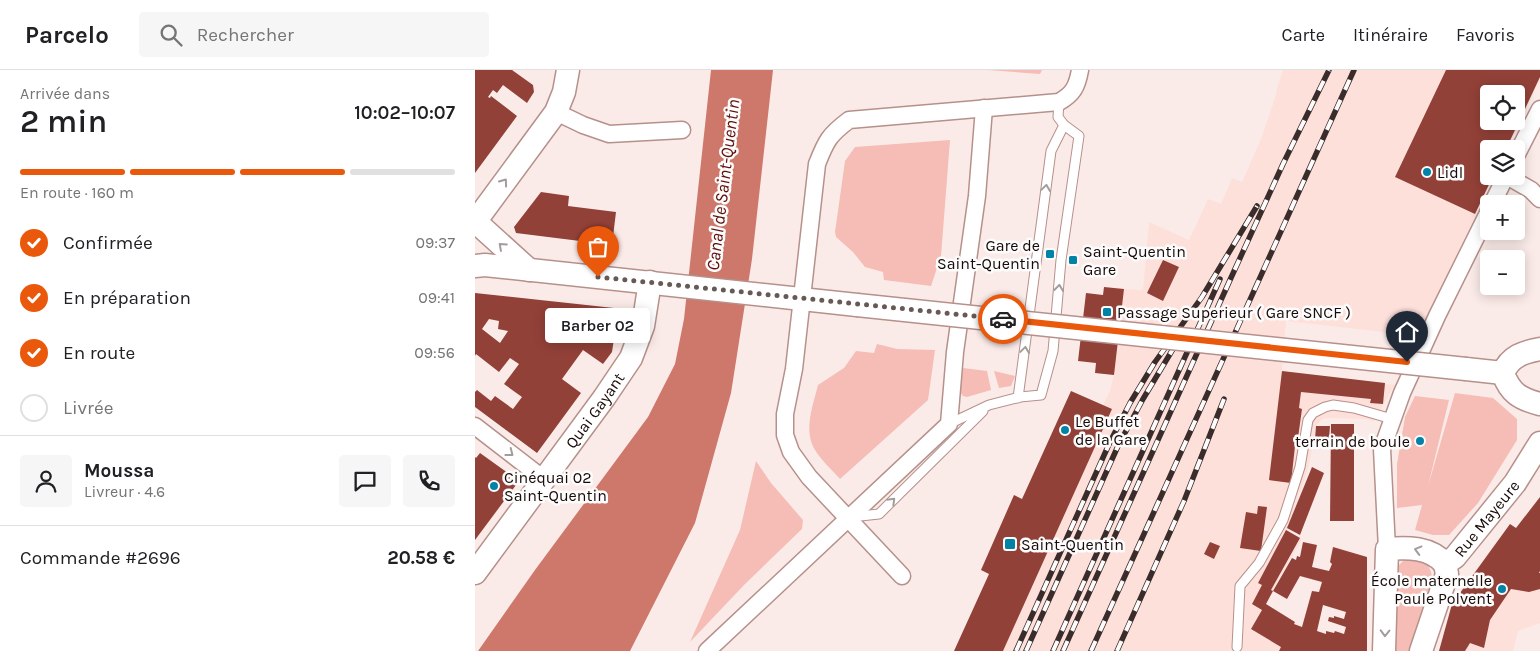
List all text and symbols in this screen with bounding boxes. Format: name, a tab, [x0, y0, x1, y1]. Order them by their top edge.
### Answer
search box	[139, 12, 489, 57]
text: Parcelo	[25, 21, 109, 49]
icon: search	[157, 21, 185, 49]
text: Rechercher	[197, 24, 294, 46]
text: Carte	[1282, 24, 1325, 46]
text: Itinéraire	[1353, 24, 1428, 46]
text: Favoris	[1456, 24, 1515, 46]
text: Arrivée dans	[20, 84, 110, 103]
map controls	[1480, 85, 1525, 295]
button: locate	[1480, 85, 1525, 130]
water label: Canal de Saint-Quentin	[702, 98, 744, 272]
text: 10:02–10:07	[354, 102, 455, 124]
text: 2 min	[20, 103, 107, 140]
button: layers	[1480, 140, 1525, 185]
place label: Lidl	[1437, 163, 1463, 182]
marker: Lidl	[1421, 166, 1433, 178]
one-way arrow	[499, 179, 507, 188]
text: En route · 160 m	[20, 183, 134, 202]
one-way arrow	[1040, 184, 1050, 193]
button: +	[1480, 195, 1525, 240]
pin	[577, 226, 619, 277]
icon: check	[20, 229, 48, 257]
text: Confirmée	[63, 232, 153, 254]
text: 09:37	[416, 233, 455, 252]
icon: bag	[584, 233, 612, 261]
place label: Gare de Saint-Quentin	[937, 236, 1040, 273]
one-way arrow	[499, 242, 508, 251]
place label: Saint-Quentin Gare	[1083, 242, 1186, 279]
marker: Gare de Saint-Quentin	[1044, 248, 1056, 260]
button: −	[1480, 250, 1525, 295]
marker: Saint-Quentin Gare	[1067, 254, 1079, 266]
icon: check	[20, 284, 48, 312]
one-way arrow	[1053, 284, 1064, 292]
text: En préparation	[63, 287, 191, 309]
text: 09:41	[418, 288, 455, 307]
courier	[978, 294, 1028, 344]
place label: Passage Superieur ( Gare SNCF )	[1117, 303, 1351, 322]
icon: car	[989, 305, 1017, 333]
marker: Passage Superieur ( Gare SNCF )	[1101, 306, 1113, 318]
callout: Barber 02	[545, 307, 651, 342]
pin	[1386, 311, 1428, 362]
text: Barber 02	[561, 316, 634, 335]
icon: home	[1393, 318, 1421, 346]
icon: check	[20, 339, 48, 367]
text: En route	[63, 342, 135, 364]
text: 09:56	[414, 343, 455, 362]
one-way arrow	[1020, 345, 1030, 354]
street label: Quai Gayant	[561, 369, 628, 452]
text: Livrée	[63, 397, 113, 419]
place label: Le Buffet de la Gare	[1075, 412, 1147, 449]
marker: Le Buffet de la Gare	[1059, 424, 1071, 436]
place label: terrain de boule	[1295, 432, 1410, 451]
marker: terrain de boule	[1414, 435, 1426, 447]
one-way arrow	[504, 447, 514, 456]
button: person	[20, 455, 72, 507]
button: chat	[339, 455, 391, 507]
button: phone	[403, 455, 455, 507]
text: Moussa	[84, 460, 154, 482]
place label: Cinéquai 02 Saint-Quentin	[504, 468, 607, 505]
street label: Rue Mayeure	[1450, 476, 1524, 561]
marker: Cinéquai 02 Saint-Quentin	[488, 480, 500, 492]
text: Livreur · 4.6	[84, 482, 165, 501]
one-way arrow	[886, 498, 895, 507]
place label: Saint-Quentin	[1021, 535, 1124, 554]
marker: Saint-Quentin	[1003, 537, 1017, 551]
one-way arrow	[1413, 545, 1422, 556]
text: Commande #2696	[20, 547, 181, 569]
text: 20.58 €	[387, 547, 455, 569]
place label: École maternelle Paule Polvent	[1371, 571, 1492, 608]
marker: École maternelle Paule Polvent	[1496, 583, 1508, 595]
one-way arrow	[1379, 629, 1390, 637]

